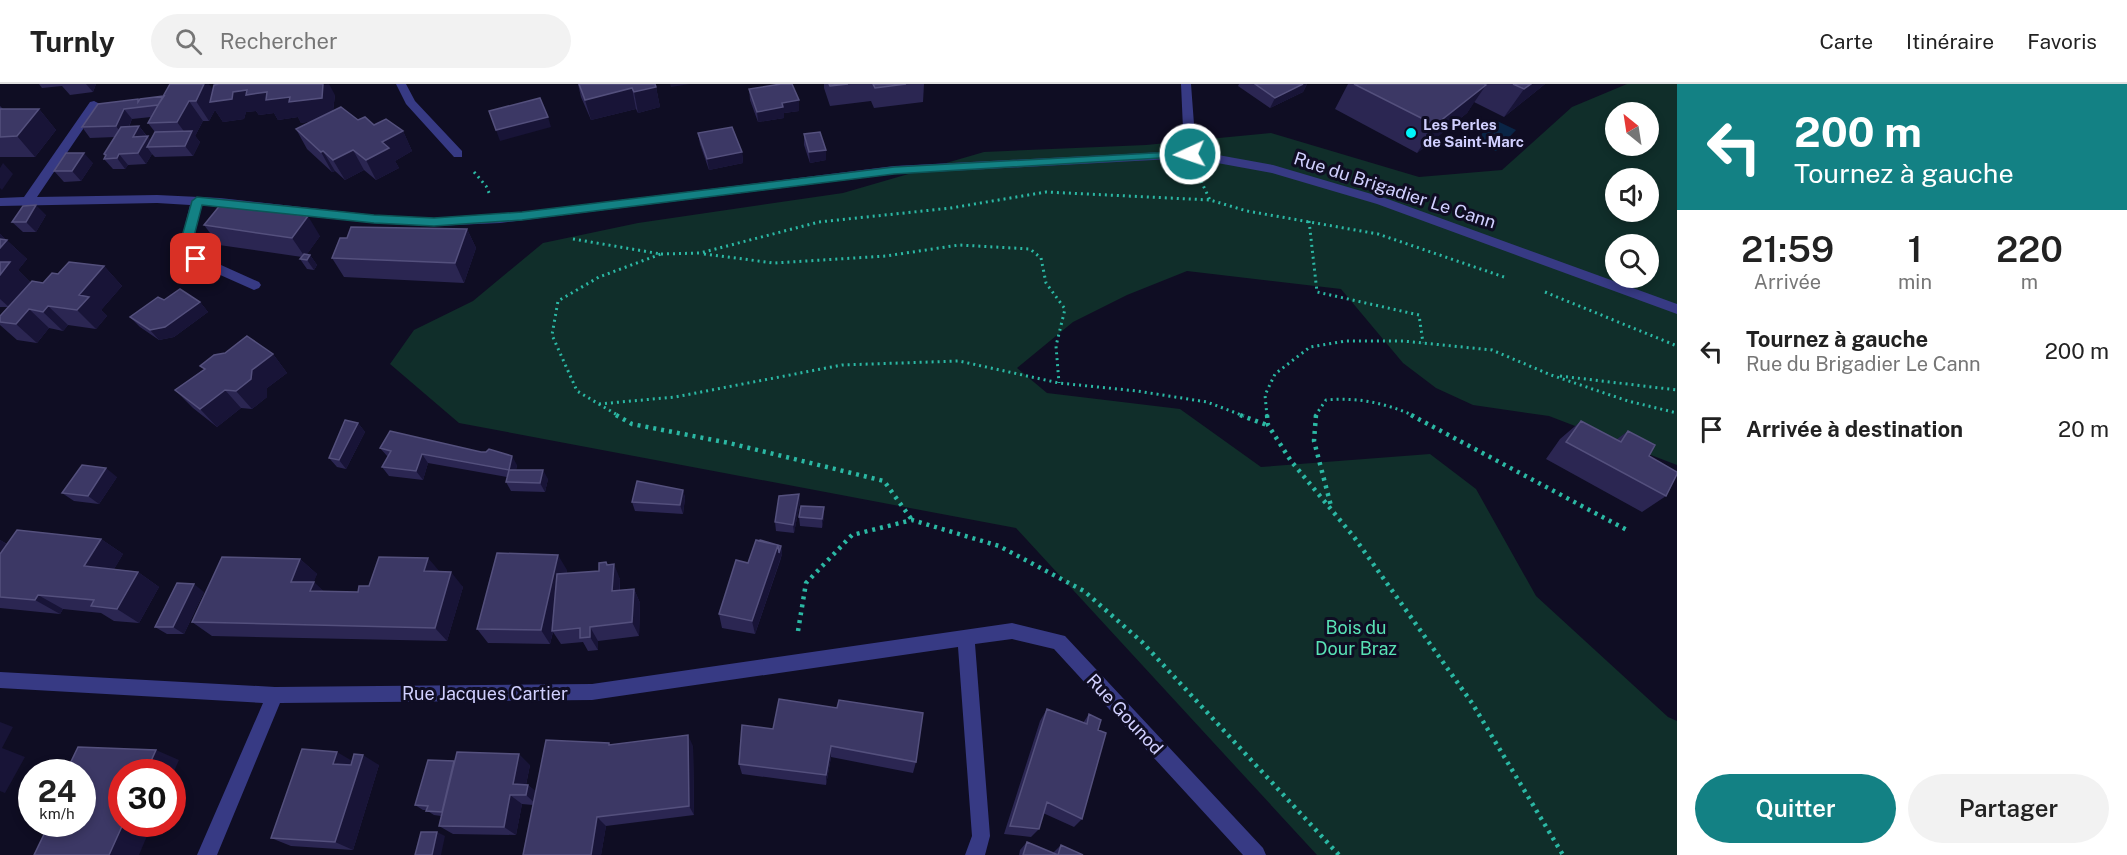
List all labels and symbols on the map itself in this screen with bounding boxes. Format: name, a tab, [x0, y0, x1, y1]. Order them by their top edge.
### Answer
north arrow	[1605, 102, 1659, 156]
place label: Les Perles de Saint-Marc	[1423, 116, 1524, 150]
position arrow	[1158, 122, 1222, 186]
marker: Les Perles de Saint-Marc	[1404, 126, 1418, 140]
street label: Rue du Brigadier Le Cann	[1291, 147, 1499, 233]
pin	[170, 233, 221, 284]
park label: Bois du Dour Braz	[1315, 617, 1397, 659]
street label: Rue Gounod	[1082, 669, 1168, 759]
street label: Rue Jacques Cartier	[402, 683, 568, 704]
speed limit sign: 30	[108, 759, 186, 837]

